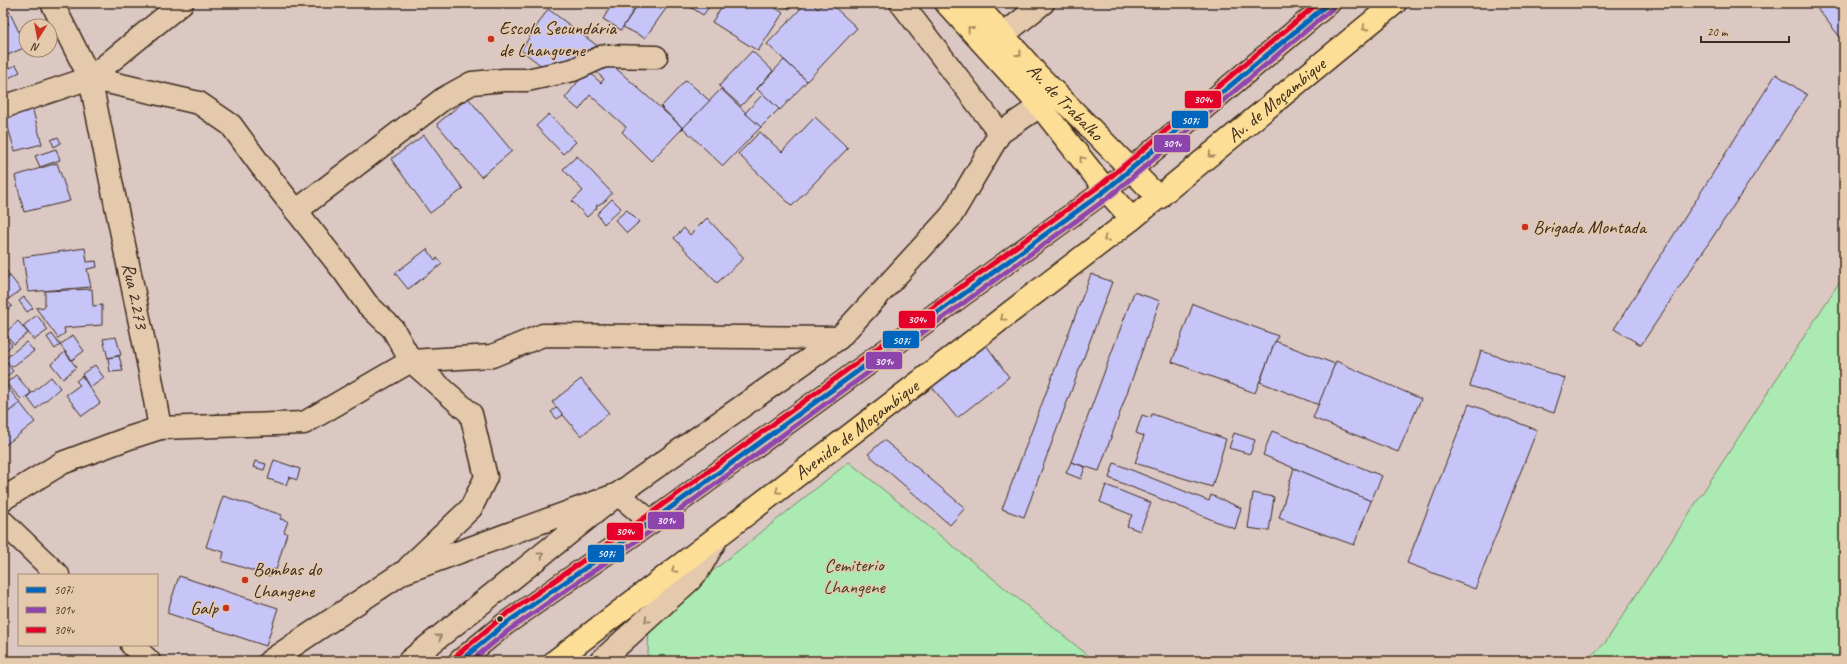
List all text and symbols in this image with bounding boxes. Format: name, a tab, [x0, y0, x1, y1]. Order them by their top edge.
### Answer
place label: Escola Secundária de Lhanguene	[499, 16, 617, 62]
north arrow	[18, 18, 58, 58]
scale bar	[1701, 18, 1789, 44]
one-way arrow	[1363, 23, 1370, 30]
text: 20 m	[1707, 24, 1729, 40]
one-way arrow	[967, 26, 975, 34]
marker: Escola Secundária de Lhanguene	[486, 34, 496, 44]
text: N	[29, 40, 41, 55]
one-way arrow	[1015, 49, 1022, 56]
street label: Av. de Moçambique	[1222, 51, 1332, 148]
street label: Av. de Trabalho	[1022, 59, 1109, 147]
line badge: 304v	[1184, 90, 1222, 109]
text: 304v	[1194, 92, 1214, 106]
line badge: 507i	[1171, 110, 1209, 129]
text: 507i	[1182, 113, 1200, 127]
line badge: 301v	[1153, 134, 1191, 153]
text: 301v	[1163, 136, 1183, 150]
one-way arrow	[1208, 151, 1215, 158]
one-way arrow	[1080, 157, 1087, 164]
place label: Brigada Montada	[1533, 215, 1648, 239]
marker: Brigada Montada	[1520, 222, 1530, 232]
one-way arrow	[1103, 234, 1110, 242]
street label: Rua 2.273	[116, 261, 154, 333]
line badge: 304v	[898, 310, 936, 329]
text: 304v	[908, 312, 928, 326]
one-way arrow	[1000, 314, 1007, 321]
line badge: 507i	[882, 330, 920, 349]
text: 507i	[893, 333, 911, 347]
line badge: 301v	[865, 351, 903, 370]
text: 301v	[875, 354, 895, 368]
street label: Avenida de Moçambique	[790, 374, 925, 485]
one-way arrow	[775, 486, 782, 493]
line badge: 301v	[647, 511, 685, 530]
text: 301v	[657, 513, 677, 527]
line badge: 304v	[606, 522, 644, 541]
text: 304v	[616, 524, 636, 538]
line badge: 507i	[587, 544, 625, 563]
text: 507i	[598, 546, 616, 560]
one-way arrow	[536, 553, 543, 560]
park label: Cemiterio Lhangene	[823, 553, 886, 599]
place label: Bombas do Lhangene	[253, 557, 323, 603]
one-way arrow	[672, 565, 679, 572]
legend	[18, 574, 158, 646]
marker: Bombas do Lhangene	[240, 575, 250, 585]
text: 507i	[54, 582, 74, 598]
place label: Galp	[190, 596, 220, 620]
text: 301v	[54, 602, 75, 618]
marker: Galp	[221, 603, 231, 613]
unlabelled marker	[495, 614, 505, 624]
one-way arrow	[644, 615, 652, 623]
text: 304v	[54, 622, 75, 638]
one-way arrow	[435, 634, 442, 641]

